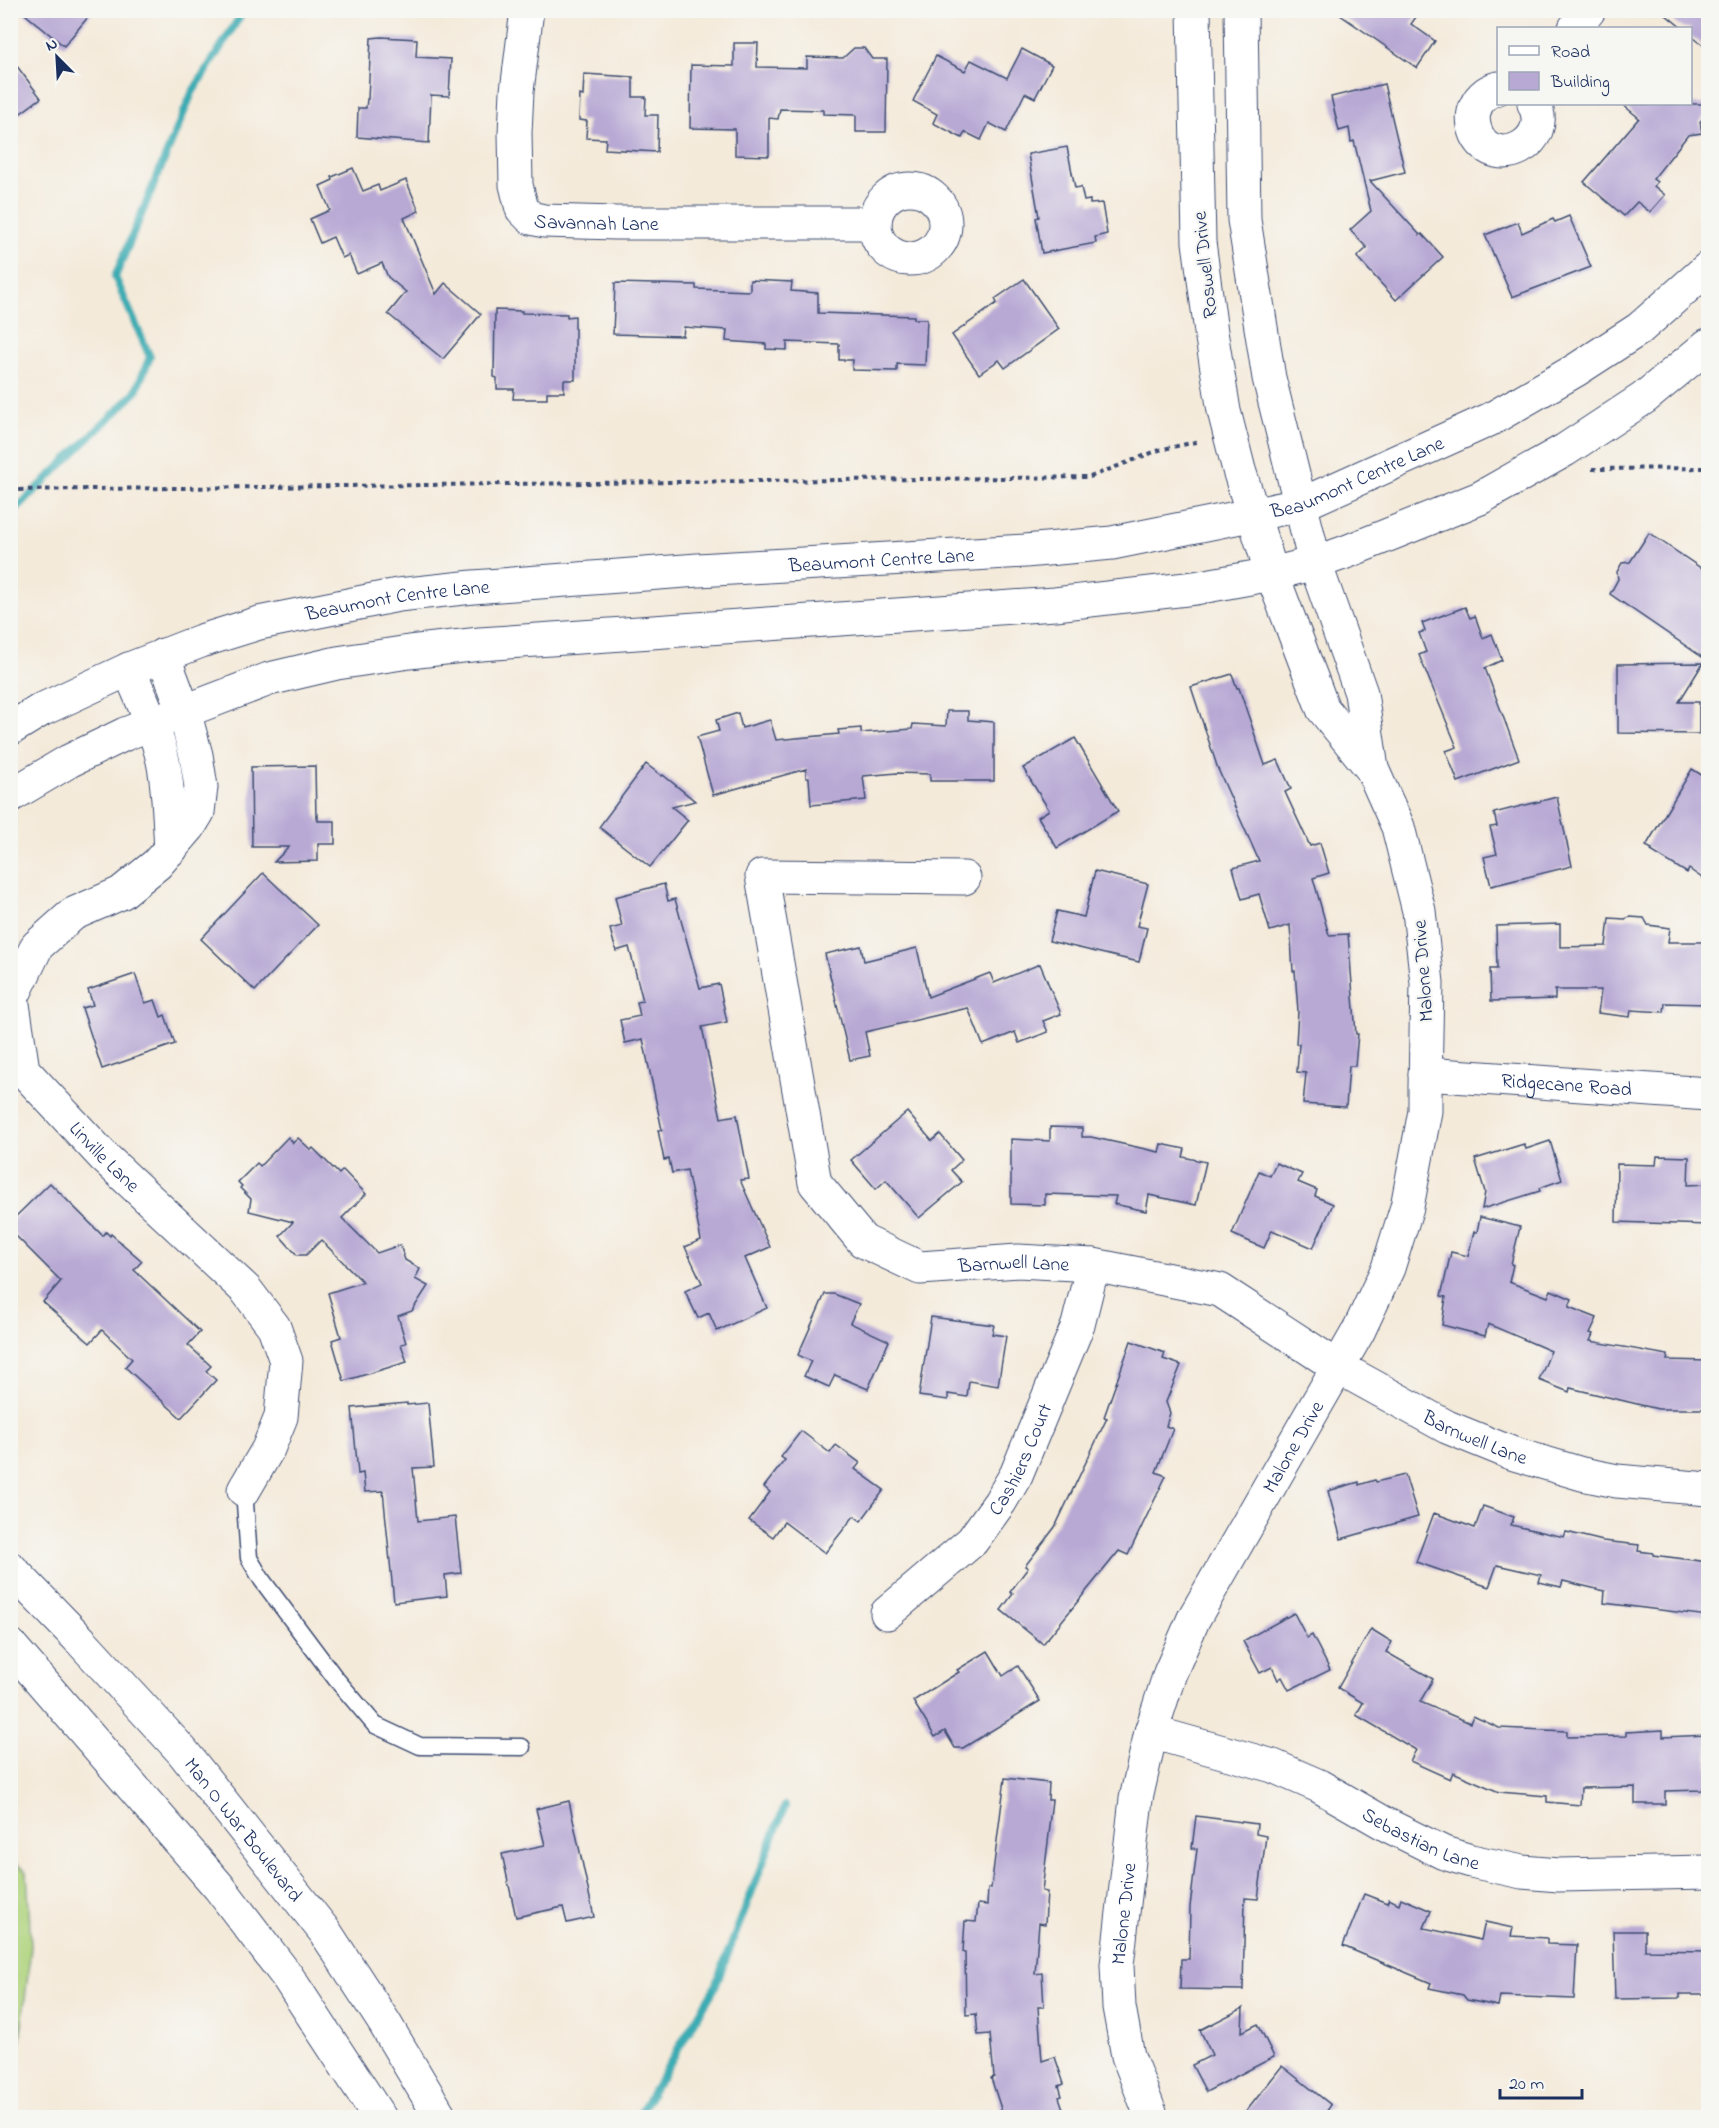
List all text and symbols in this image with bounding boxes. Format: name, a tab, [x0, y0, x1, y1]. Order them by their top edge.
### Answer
north arrow	[27, 27, 87, 87]
legend	[1497, 27, 1692, 105]
text: N	[42, 32, 62, 58]
text: Road	[1551, 40, 1590, 66]
text: Building	[1550, 70, 1610, 97]
street label: Savannah Lane	[531, 207, 659, 240]
street label: Roswell Drive	[1186, 210, 1227, 320]
street label: Beaumont Centre Lane	[1267, 430, 1449, 528]
street label: Beaumont Centre Lane	[787, 542, 975, 582]
street label: Beaumont Centre Lane	[302, 574, 491, 630]
street label: Malone Drive	[1406, 919, 1443, 1023]
street label: Ridgecane Road	[1500, 1067, 1633, 1106]
street label: Linville Lane	[61, 1116, 145, 1200]
street label: Barnwell Lane	[957, 1249, 1070, 1282]
street label: Malone Drive	[1257, 1396, 1333, 1499]
street label: Cashiers Court	[983, 1399, 1061, 1522]
street label: Barnwell Lane	[1415, 1404, 1530, 1474]
street label: Man O War Boulevard	[176, 1752, 308, 1909]
street label: Sebastian Lane	[1356, 1801, 1482, 1879]
street label: Malone Drive	[1105, 1861, 1146, 1966]
scale bar	[1500, 2062, 1582, 2100]
text: 20 m	[1509, 2072, 1544, 2098]

